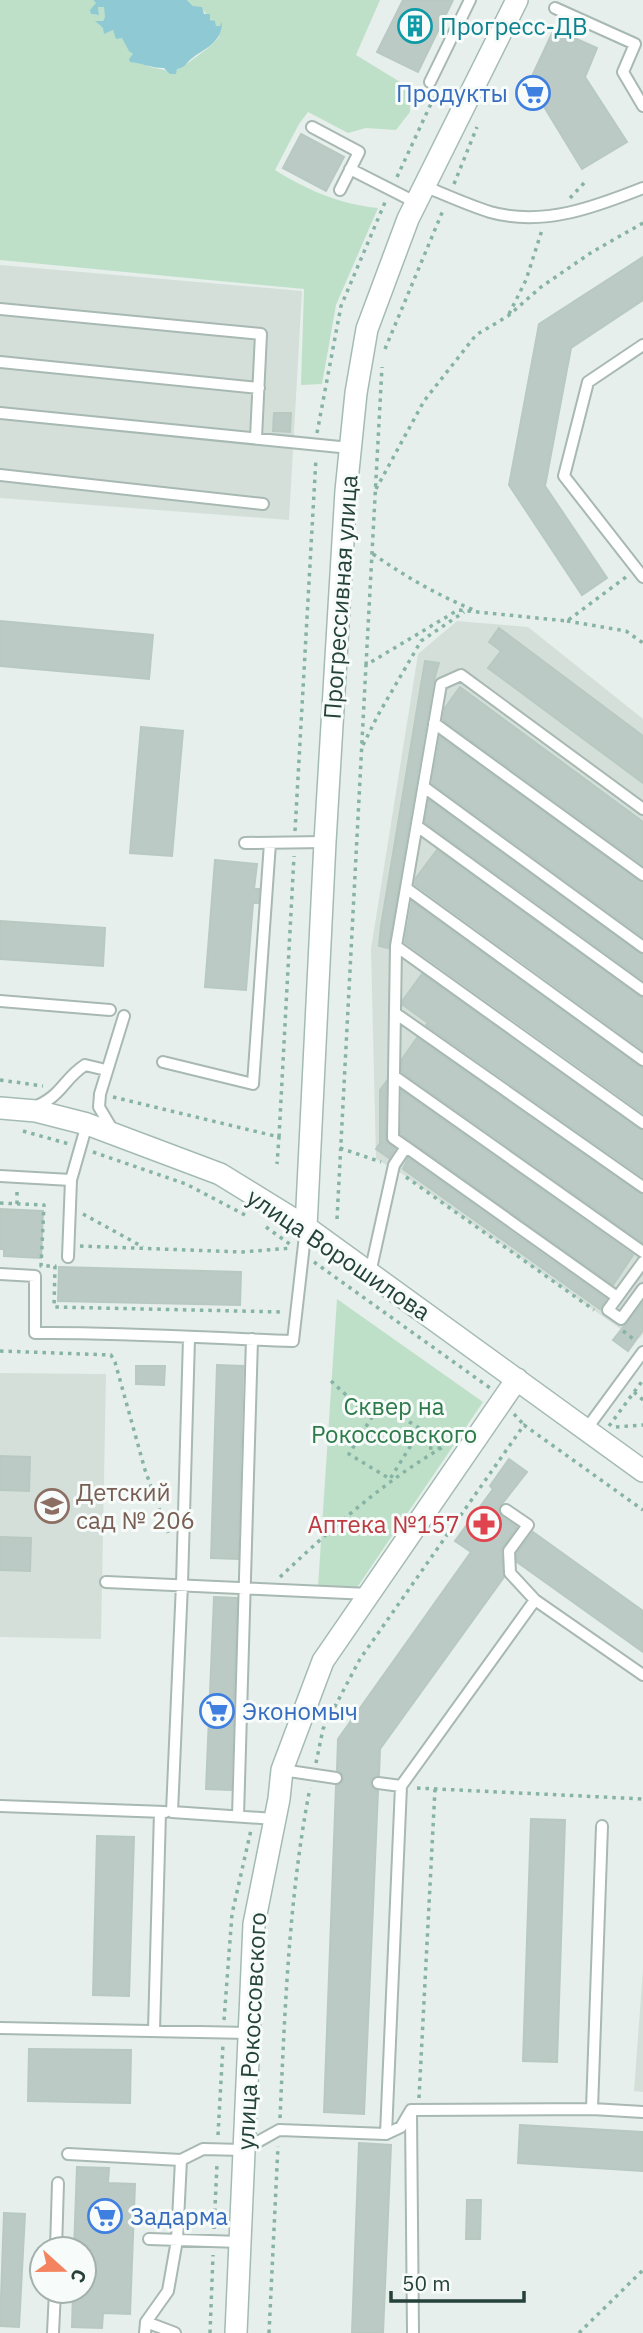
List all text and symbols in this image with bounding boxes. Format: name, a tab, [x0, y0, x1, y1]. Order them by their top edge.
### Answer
building icon: Прогресс-ДВ	[396, 7, 434, 45]
place label: Прогресс-ДВ	[440, 10, 588, 42]
supermarket icon: Продукты	[514, 74, 552, 112]
place label: Продукты	[396, 77, 508, 109]
street label: Прогрессивная улица	[315, 474, 365, 720]
street label: улица Ворошилова	[241, 1181, 437, 1327]
park label: Сквер на Рокоссовского	[311, 1390, 477, 1450]
place label: Детский сад № 206	[76, 1476, 195, 1536]
school or university icon: Детский сад № 206	[33, 1487, 71, 1525]
pharmacy icon: Аптека №157	[465, 1505, 503, 1543]
place label: Аптека №157	[307, 1508, 460, 1540]
supermarket icon: Экономыч	[198, 1692, 236, 1730]
place label: Экономыч	[242, 1695, 358, 1727]
street label: улица Рокоссовского	[229, 1911, 273, 2151]
supermarket icon: Задарма	[86, 2197, 124, 2235]
place label: Задарма	[130, 2200, 228, 2232]
north arrow	[28, 2235, 98, 2305]
scale bar	[391, 2260, 524, 2304]
text: С	[65, 2266, 92, 2286]
text: 50 m	[402, 2269, 451, 2297]

